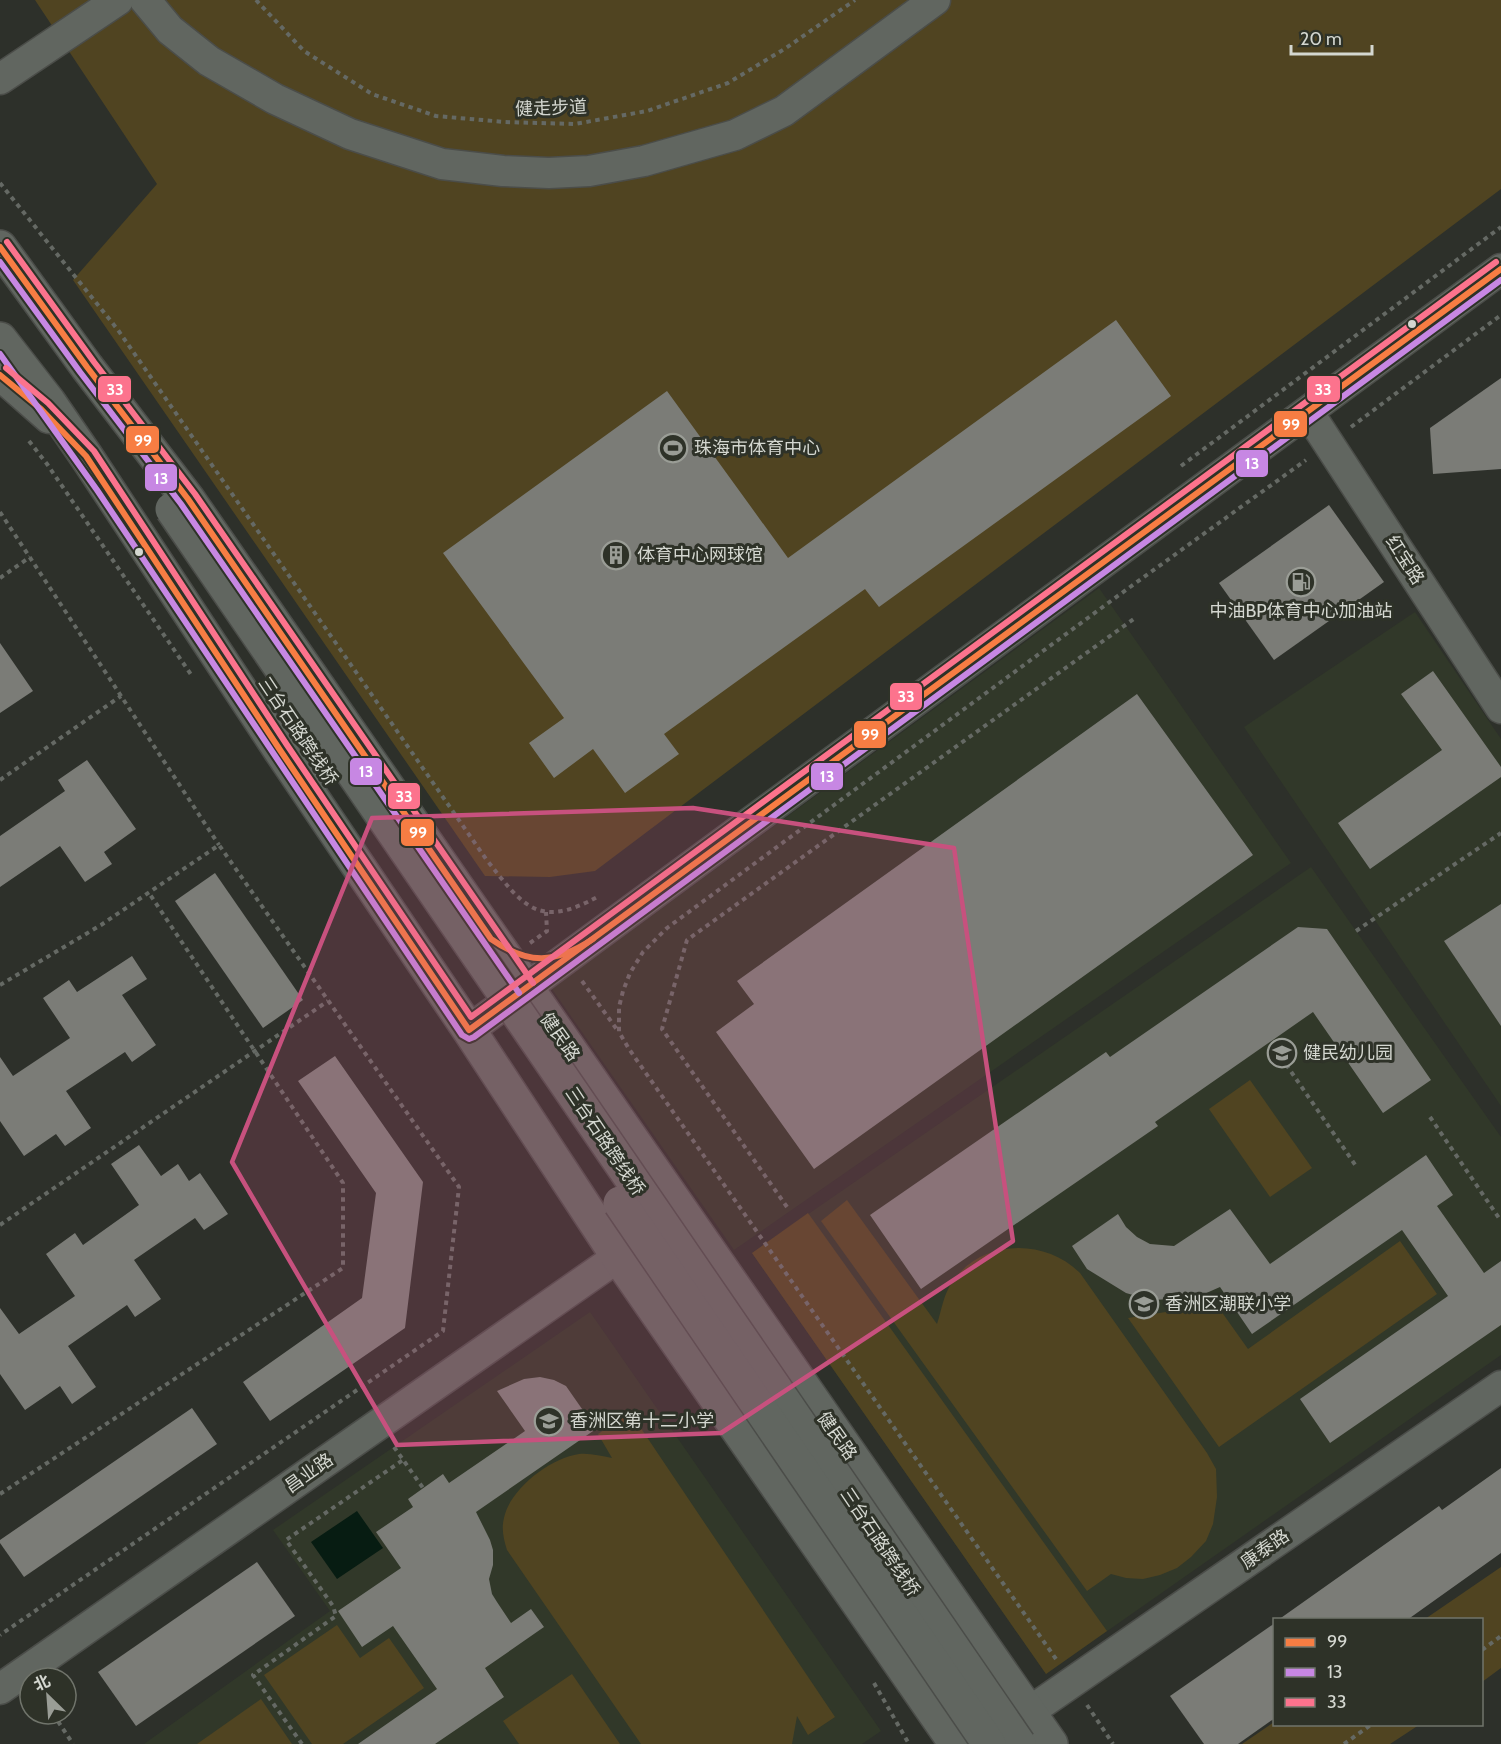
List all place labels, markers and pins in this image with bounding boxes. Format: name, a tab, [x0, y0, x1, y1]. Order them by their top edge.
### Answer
unlabelled marker	[1406, 318, 1418, 330]
sports icon: 珠海市体育中心	[657, 432, 689, 464]
place label: 珠海市体育中心	[694, 437, 820, 459]
building icon: 体育中心网球馆	[600, 539, 632, 571]
place label: 体育中心网球馆	[637, 544, 763, 566]
unlabelled marker	[133, 546, 145, 558]
fuel station icon: 中油BP体育中心加油站	[1285, 566, 1317, 598]
place label: 中油BP体育中心加油站	[1209, 600, 1393, 622]
school or university icon: 健民幼儿园	[1266, 1037, 1298, 1069]
place label: 健民幼儿园	[1303, 1042, 1393, 1064]
school or university icon: 香洲区潮联小学	[1128, 1288, 1160, 1320]
place label: 香洲区潮联小学	[1165, 1293, 1291, 1315]
school or university icon: 香洲区第十二小学	[533, 1405, 565, 1437]
place label: 香洲区第十二小学	[570, 1410, 714, 1432]

